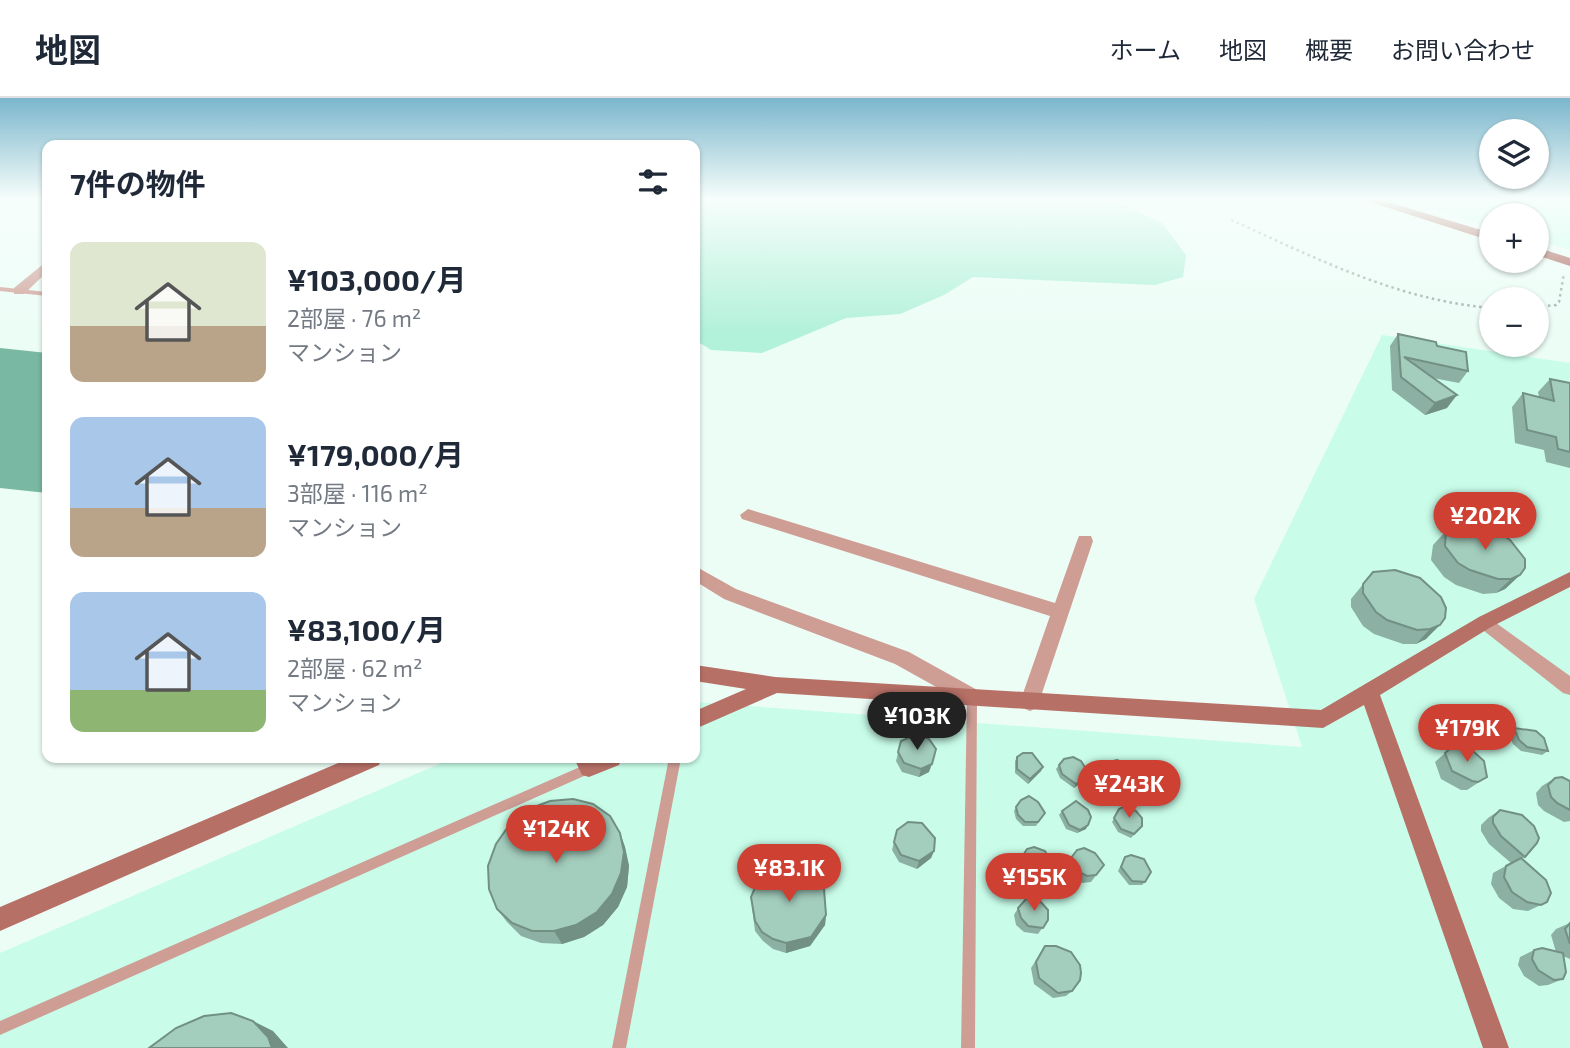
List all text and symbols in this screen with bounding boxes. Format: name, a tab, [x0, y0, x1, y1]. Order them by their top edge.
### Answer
text: 地図	[35, 29, 101, 69]
text: ホーム	[1110, 35, 1181, 64]
text: 地図	[1219, 35, 1267, 64]
text: 概要	[1305, 35, 1353, 64]
text: お問い合わせ	[1391, 35, 1535, 64]
map controls	[1479, 119, 1549, 357]
button: layers	[1479, 119, 1549, 189]
icon: filters	[634, 163, 672, 201]
text: 7件の物件	[70, 165, 206, 201]
button: +	[1479, 203, 1549, 273]
text: ¥103,000/月	[287, 261, 466, 297]
icon: home	[126, 270, 210, 354]
button: −	[1479, 287, 1549, 357]
text: 2部屋 · 76 m²	[287, 304, 421, 332]
text: マンション	[287, 338, 402, 366]
text: ¥179,000/月	[287, 436, 464, 472]
icon: home	[126, 445, 210, 529]
text: 3部屋 · 116 m²	[287, 479, 428, 507]
pin: ¥202K	[1436, 492, 1534, 552]
text: ¥202K	[1449, 501, 1521, 529]
text: マンション	[287, 513, 402, 541]
text: ¥83,100/月	[287, 611, 446, 647]
icon: home	[126, 620, 210, 704]
text: 2部屋 · 62 m²	[287, 654, 423, 682]
text: マンション	[287, 688, 402, 716]
pin: ¥103K	[868, 692, 966, 752]
text: ¥103K	[883, 701, 951, 729]
pin: ¥179K	[1418, 704, 1516, 764]
text: ¥179K	[1434, 713, 1500, 741]
pin: ¥243K	[1080, 760, 1178, 820]
text: ¥243K	[1094, 769, 1164, 797]
pin: ¥124K	[507, 806, 605, 865]
text: ¥124K	[522, 814, 590, 842]
pin: ¥83.1K	[732, 844, 846, 904]
text: ¥83.1K	[753, 853, 825, 881]
pin: ¥155K	[985, 854, 1083, 913]
text: ¥155K	[1001, 862, 1067, 890]

